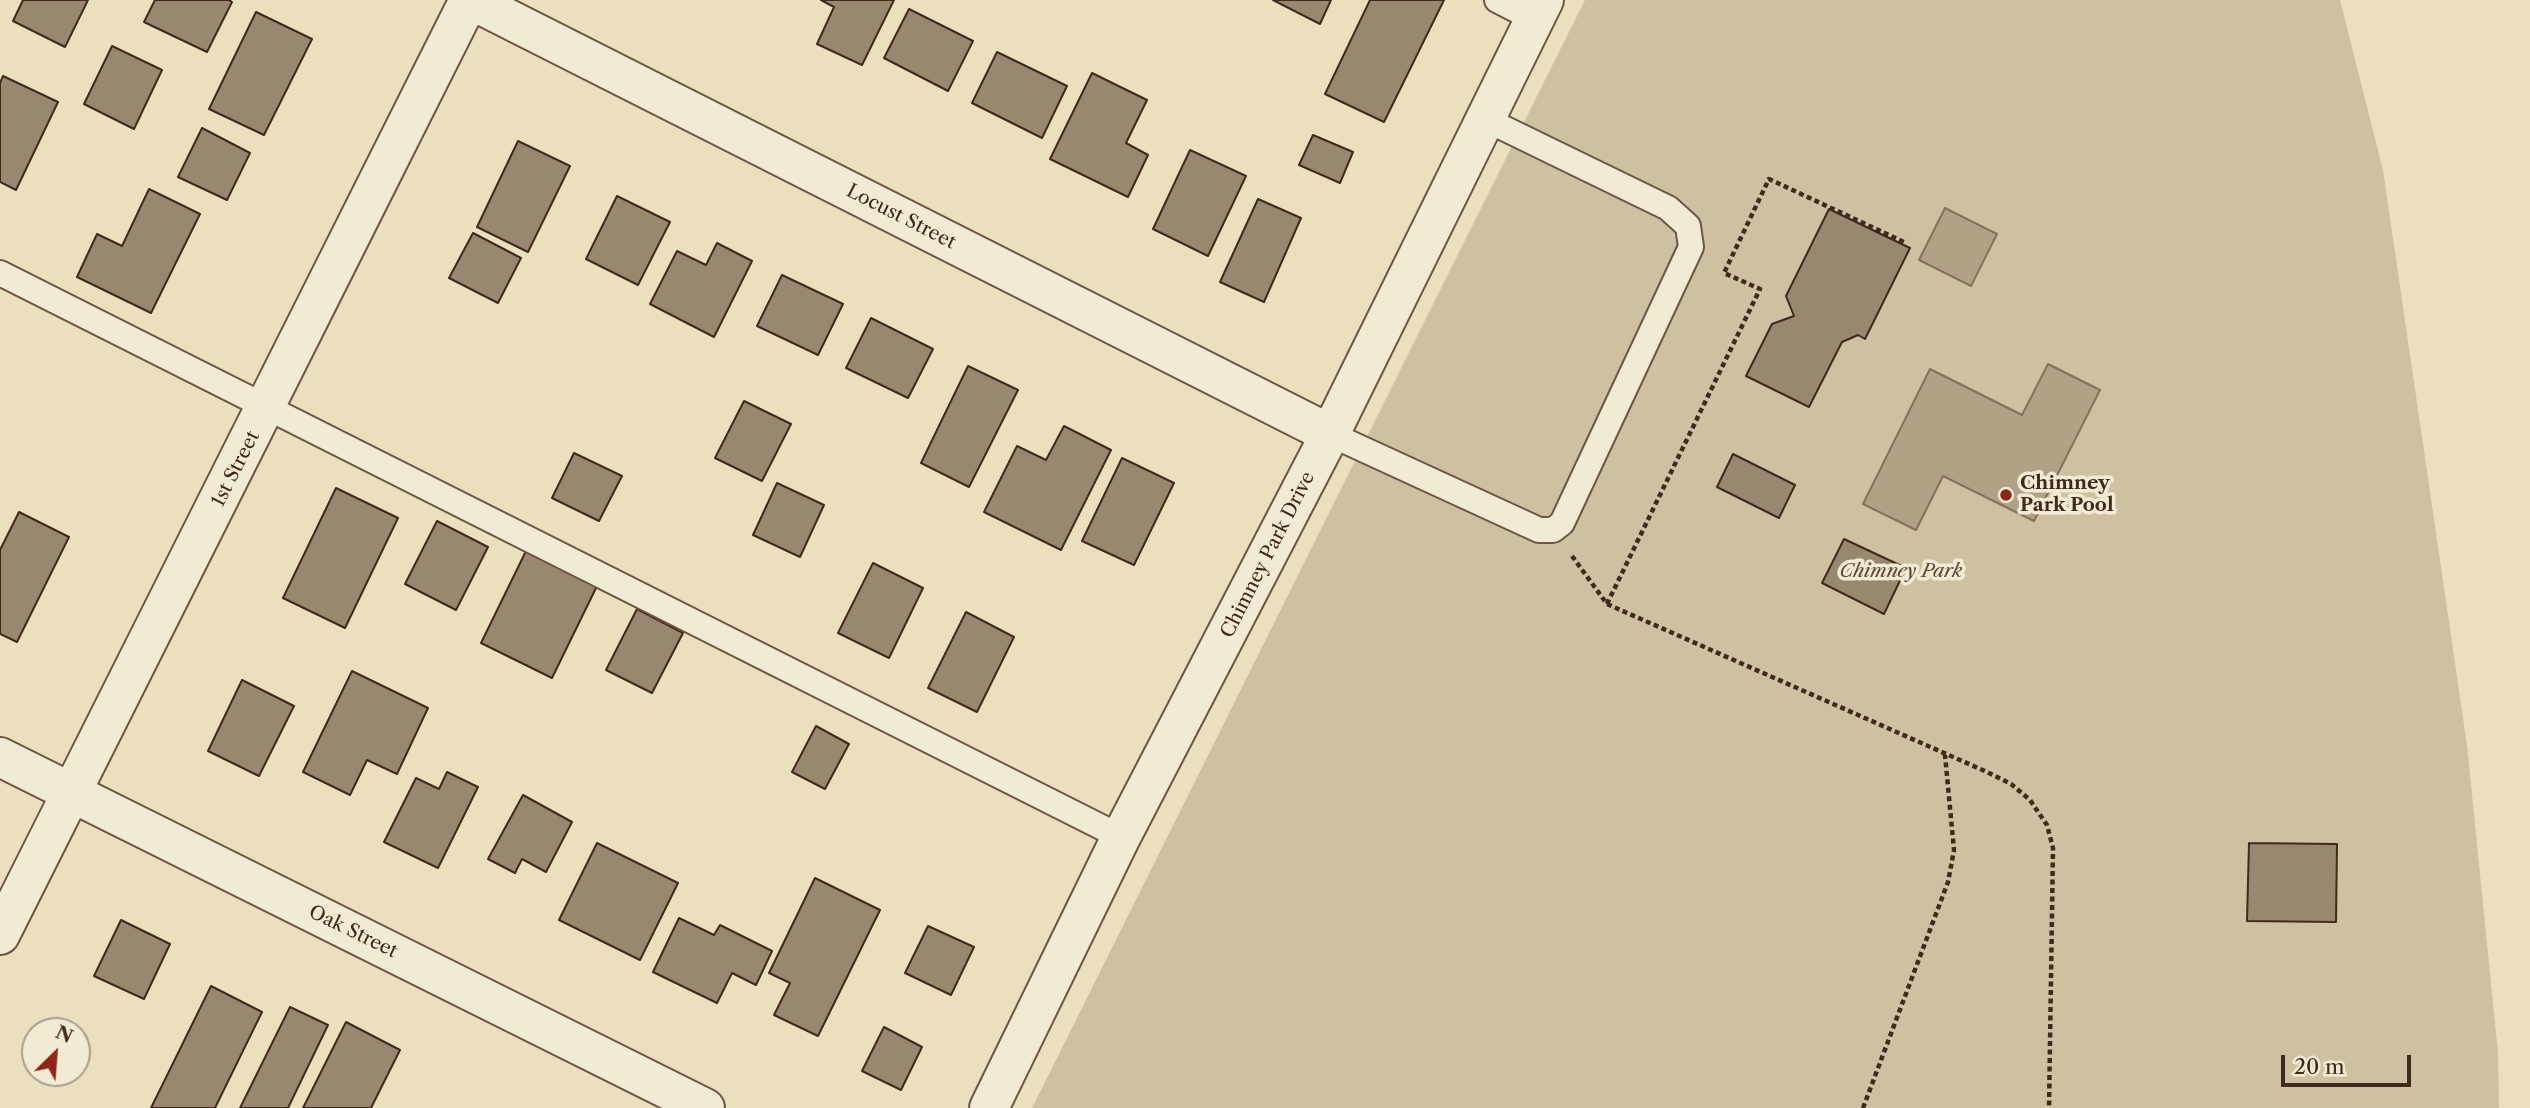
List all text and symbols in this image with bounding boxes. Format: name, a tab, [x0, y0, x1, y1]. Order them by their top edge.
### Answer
street label: Locust Street	[843, 180, 959, 254]
street label: 1st Street	[207, 427, 265, 511]
street label: Chimney Park Drive	[1216, 468, 1320, 642]
place label: Chimney Park Pool	[2020, 473, 2114, 517]
marker: Chimney Park Pool	[1998, 487, 2014, 503]
park label: Chimney Park	[1840, 561, 1962, 583]
street label: Oak Street	[305, 901, 401, 963]
north arrow	[21, 1017, 91, 1087]
text: N	[52, 1020, 77, 1048]
scale bar	[2285, 1042, 2414, 1086]
text: 20 m	[2294, 1054, 2345, 1079]

